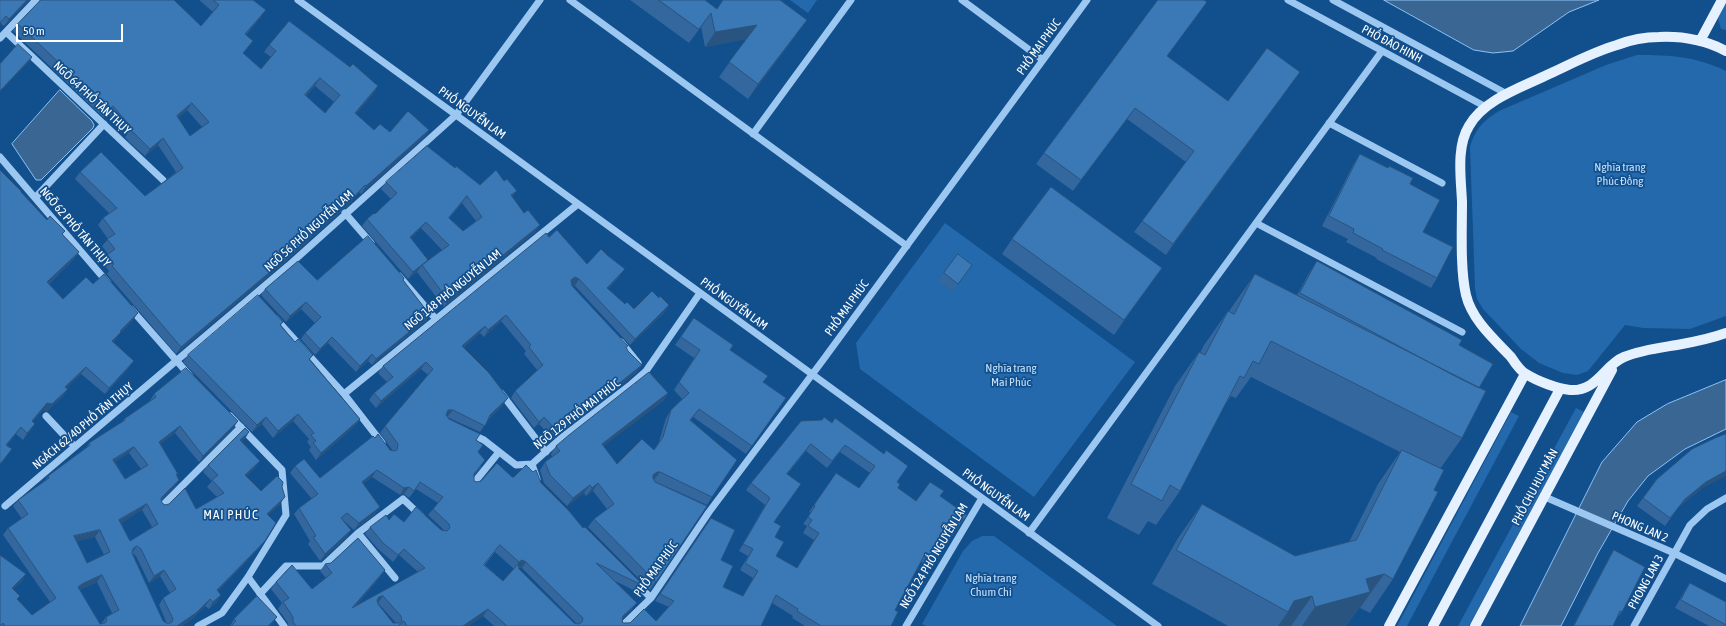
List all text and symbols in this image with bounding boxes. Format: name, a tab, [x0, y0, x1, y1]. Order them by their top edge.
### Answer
scale bar	[18, 16, 125, 42]
street label: PHỐ MAI PHÚC	[1014, 16, 1064, 78]
street label: PHỐ ĐÀO HINH	[1359, 22, 1425, 66]
text: 50 m	[23, 24, 45, 38]
street label: NGÕ 64 PHỐ TÂN THỤY	[50, 58, 134, 138]
street label: PHỐ NGUYỄN LAM	[436, 84, 508, 142]
park label: Nghĩa trang Phúc Đồng	[1594, 160, 1646, 188]
street label: NGÕ 62 PHỐ TÂN THỤY	[37, 184, 113, 270]
street label: NGÕ 56 PHỐ NGUYỄN LAM	[262, 187, 356, 275]
street label: NGÕ 148 PHỐ NGUYỄN LAM	[402, 247, 504, 333]
street label: PHỐ NGUYỄN LAM	[698, 275, 770, 333]
street label: PHỐ MAI PHÚC	[822, 277, 872, 339]
park label: Nghĩa trang Mai Phúc	[985, 361, 1037, 389]
street label: NGÕ 129 PHỐ MAI PHÚC	[531, 376, 623, 452]
street label: NGÁCH 62/40 PHỐ TÂN THỤY	[30, 380, 136, 472]
street label: PHỐ CHU HUY MÂN	[1509, 446, 1561, 528]
street label: PHỐ NGUYỄN LAM	[960, 466, 1032, 524]
street label: NGÕ 124 PHỐ NGUYỄN LAM	[897, 501, 971, 611]
district label: MAI PHÚC	[203, 507, 259, 523]
street label: PHONG LAN 2	[1610, 509, 1670, 545]
street label: PHỐ MAI PHÚC	[631, 538, 681, 600]
street label: PHONG LAN 3	[1625, 552, 1667, 612]
park label: Nghĩa trang Chum Chi	[965, 571, 1017, 599]

